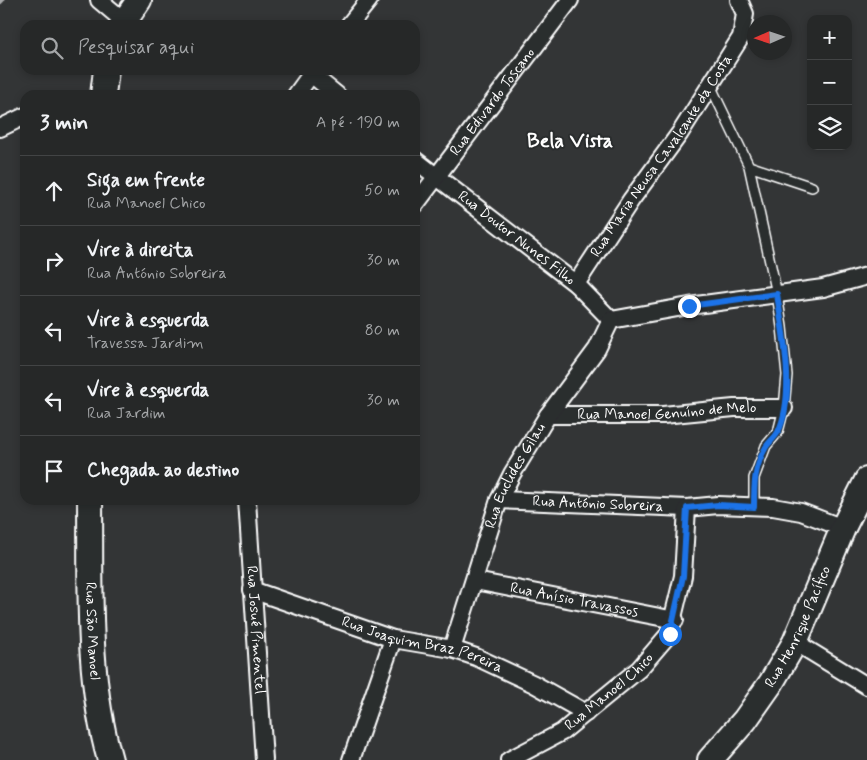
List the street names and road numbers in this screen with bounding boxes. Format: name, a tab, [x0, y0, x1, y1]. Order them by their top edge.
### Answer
street label: Rua Edivardo Toscano	[445, 44, 540, 160]
street label: Rua Maria Neusa Cavalcante da Costa	[586, 51, 737, 261]
street label: Rua Doutor Nunes Filho	[453, 186, 579, 290]
street label: Rua Manoel Genuíno de Melo	[577, 398, 756, 425]
street label: Rua Euclides Gilau	[481, 419, 551, 531]
street label: Rua António Sobreira	[532, 491, 664, 517]
street label: Rua Henrique Pacífico	[760, 563, 836, 692]
street label: Rua Josué Pimentel	[241, 565, 270, 695]
street label: Rua Anísio Travassos	[508, 578, 640, 623]
street label: Rua São Manoel	[80, 582, 105, 681]
street label: Rua Joaquim Braz Pereira	[339, 612, 506, 678]
street label: Rua Manoel Chico	[561, 649, 658, 736]

